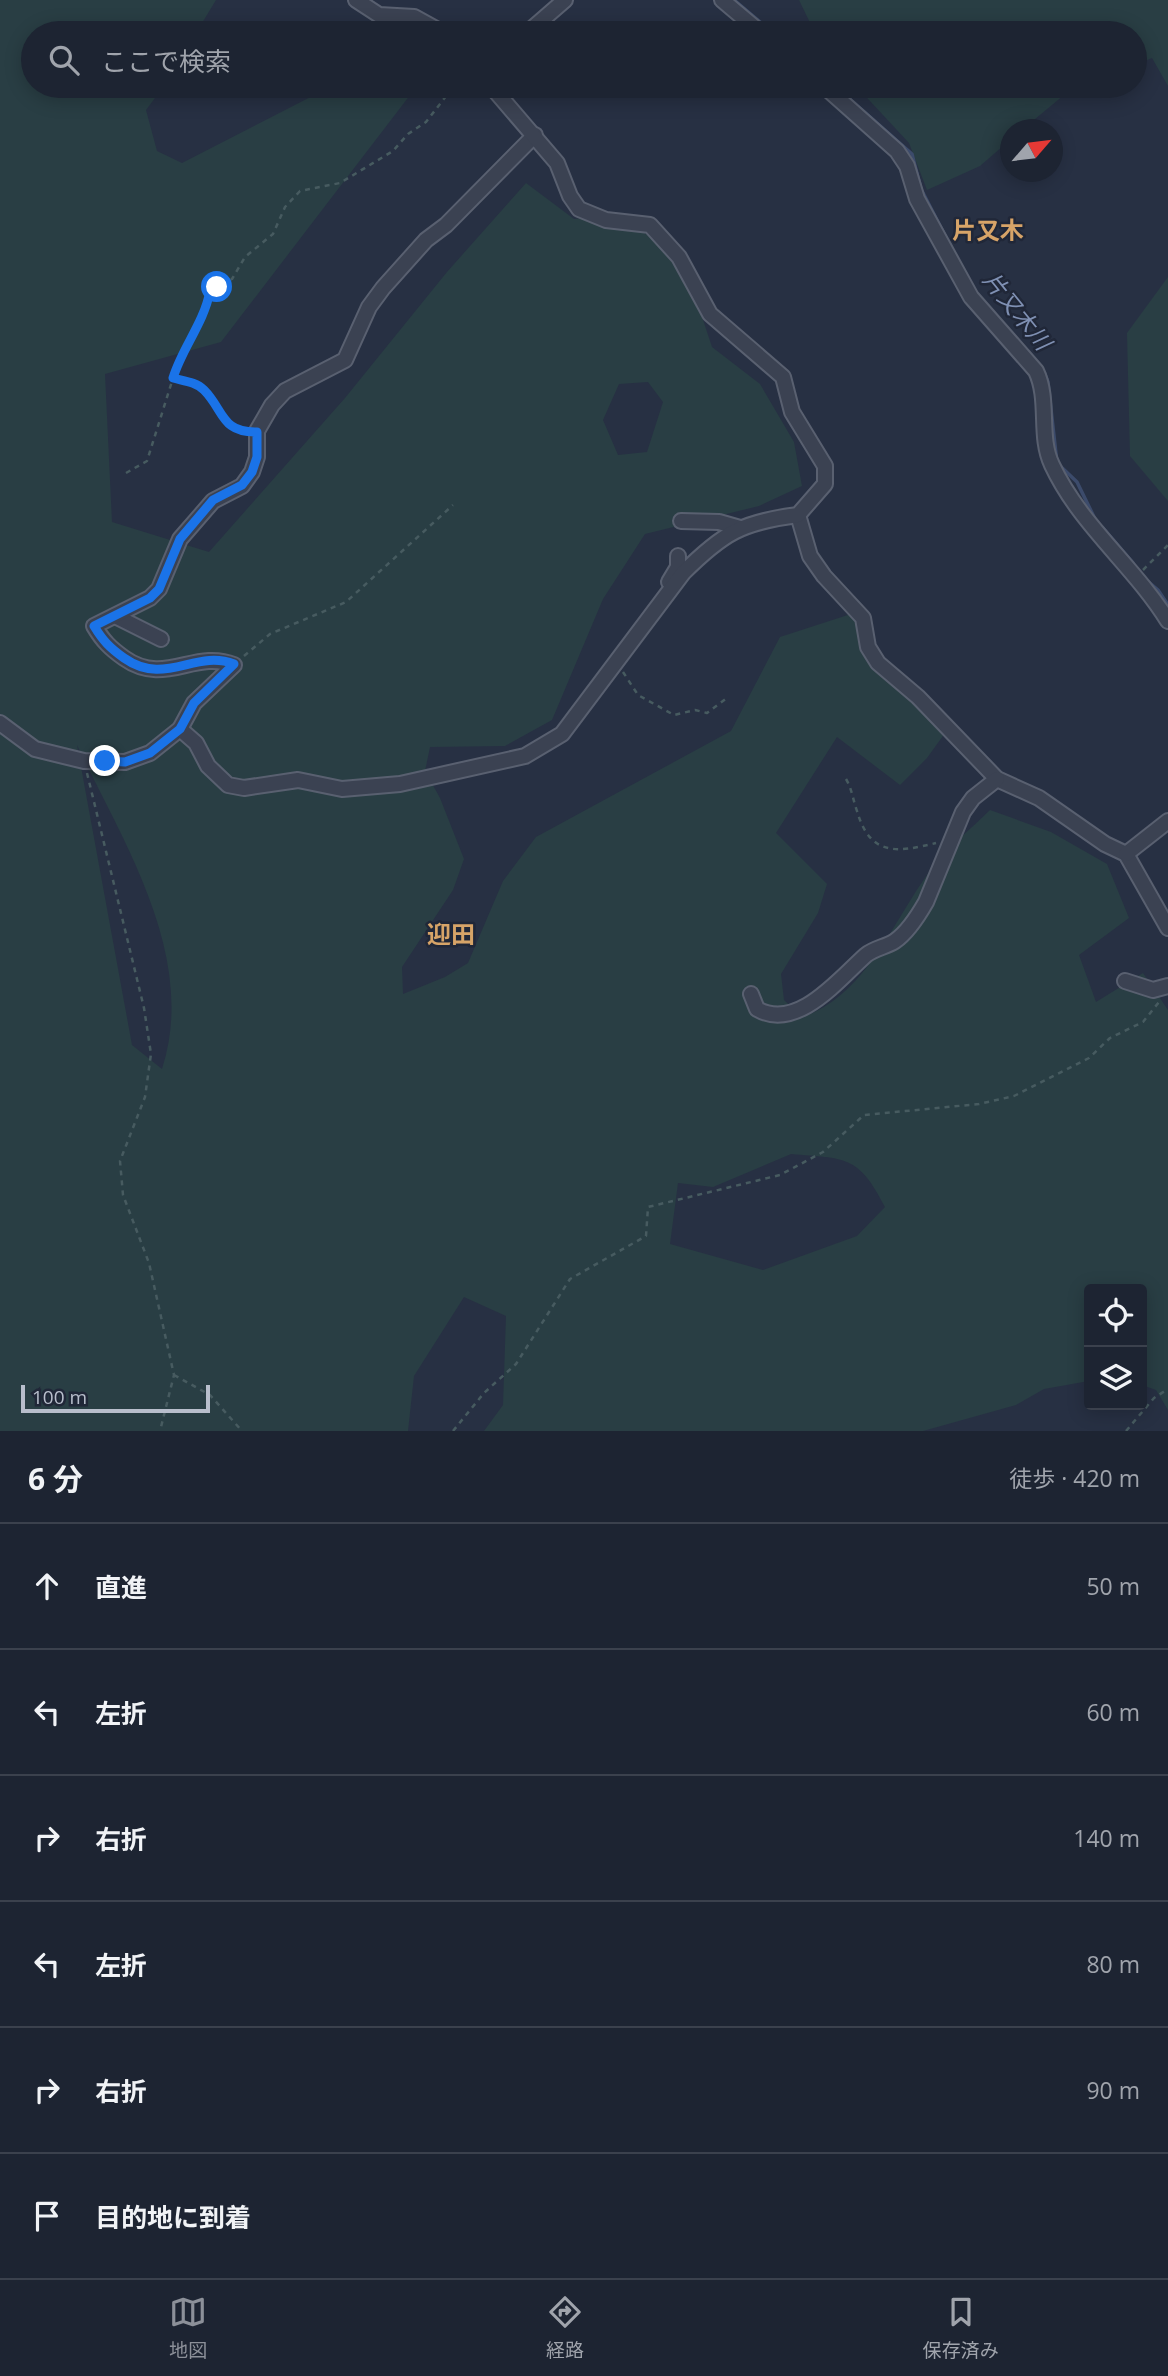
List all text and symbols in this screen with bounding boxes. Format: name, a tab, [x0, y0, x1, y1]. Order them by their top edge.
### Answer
search box	[21, 21, 1147, 98]
icon: search	[45, 41, 83, 79]
text: ここで検索	[101, 43, 231, 79]
north arrow	[1000, 119, 1063, 182]
district label: 片又木	[952, 213, 1024, 246]
water label: 片又木川	[976, 265, 1061, 359]
route start	[201, 271, 232, 302]
route end	[89, 745, 120, 776]
district label: 迎田	[427, 917, 475, 950]
map controls	[1084, 1284, 1147, 1410]
button: locate	[1084, 1284, 1147, 1347]
button: layers	[1084, 1347, 1147, 1410]
scale bar	[21, 1382, 210, 1414]
text: 100 m	[32, 1384, 87, 1410]
text: 6 分	[28, 1458, 83, 1499]
text: 徒歩 · 420 m	[1009, 1462, 1140, 1494]
icon: ahead	[28, 1567, 66, 1605]
text: 直進	[95, 1569, 147, 1605]
text: 50 m	[1086, 1570, 1140, 1602]
icon: left	[28, 1693, 66, 1731]
text: 左折	[95, 1695, 147, 1731]
text: 60 m	[1086, 1696, 1140, 1728]
icon: right	[28, 1819, 66, 1857]
text: 右折	[95, 1821, 147, 1857]
text: 140 m	[1073, 1822, 1140, 1854]
icon: left	[28, 1945, 66, 1983]
text: 左折	[95, 1947, 147, 1983]
text: 80 m	[1086, 1948, 1140, 1980]
icon: right	[28, 2071, 66, 2109]
text: 右折	[95, 2073, 147, 2109]
text: 90 m	[1086, 2074, 1140, 2106]
icon: arrive	[28, 2197, 66, 2235]
text: 目的地に到着	[95, 2199, 251, 2235]
tab: 地図	[169, 2293, 207, 2363]
tab: 経路	[546, 2293, 584, 2363]
tab: 保存済み	[923, 2293, 999, 2363]

